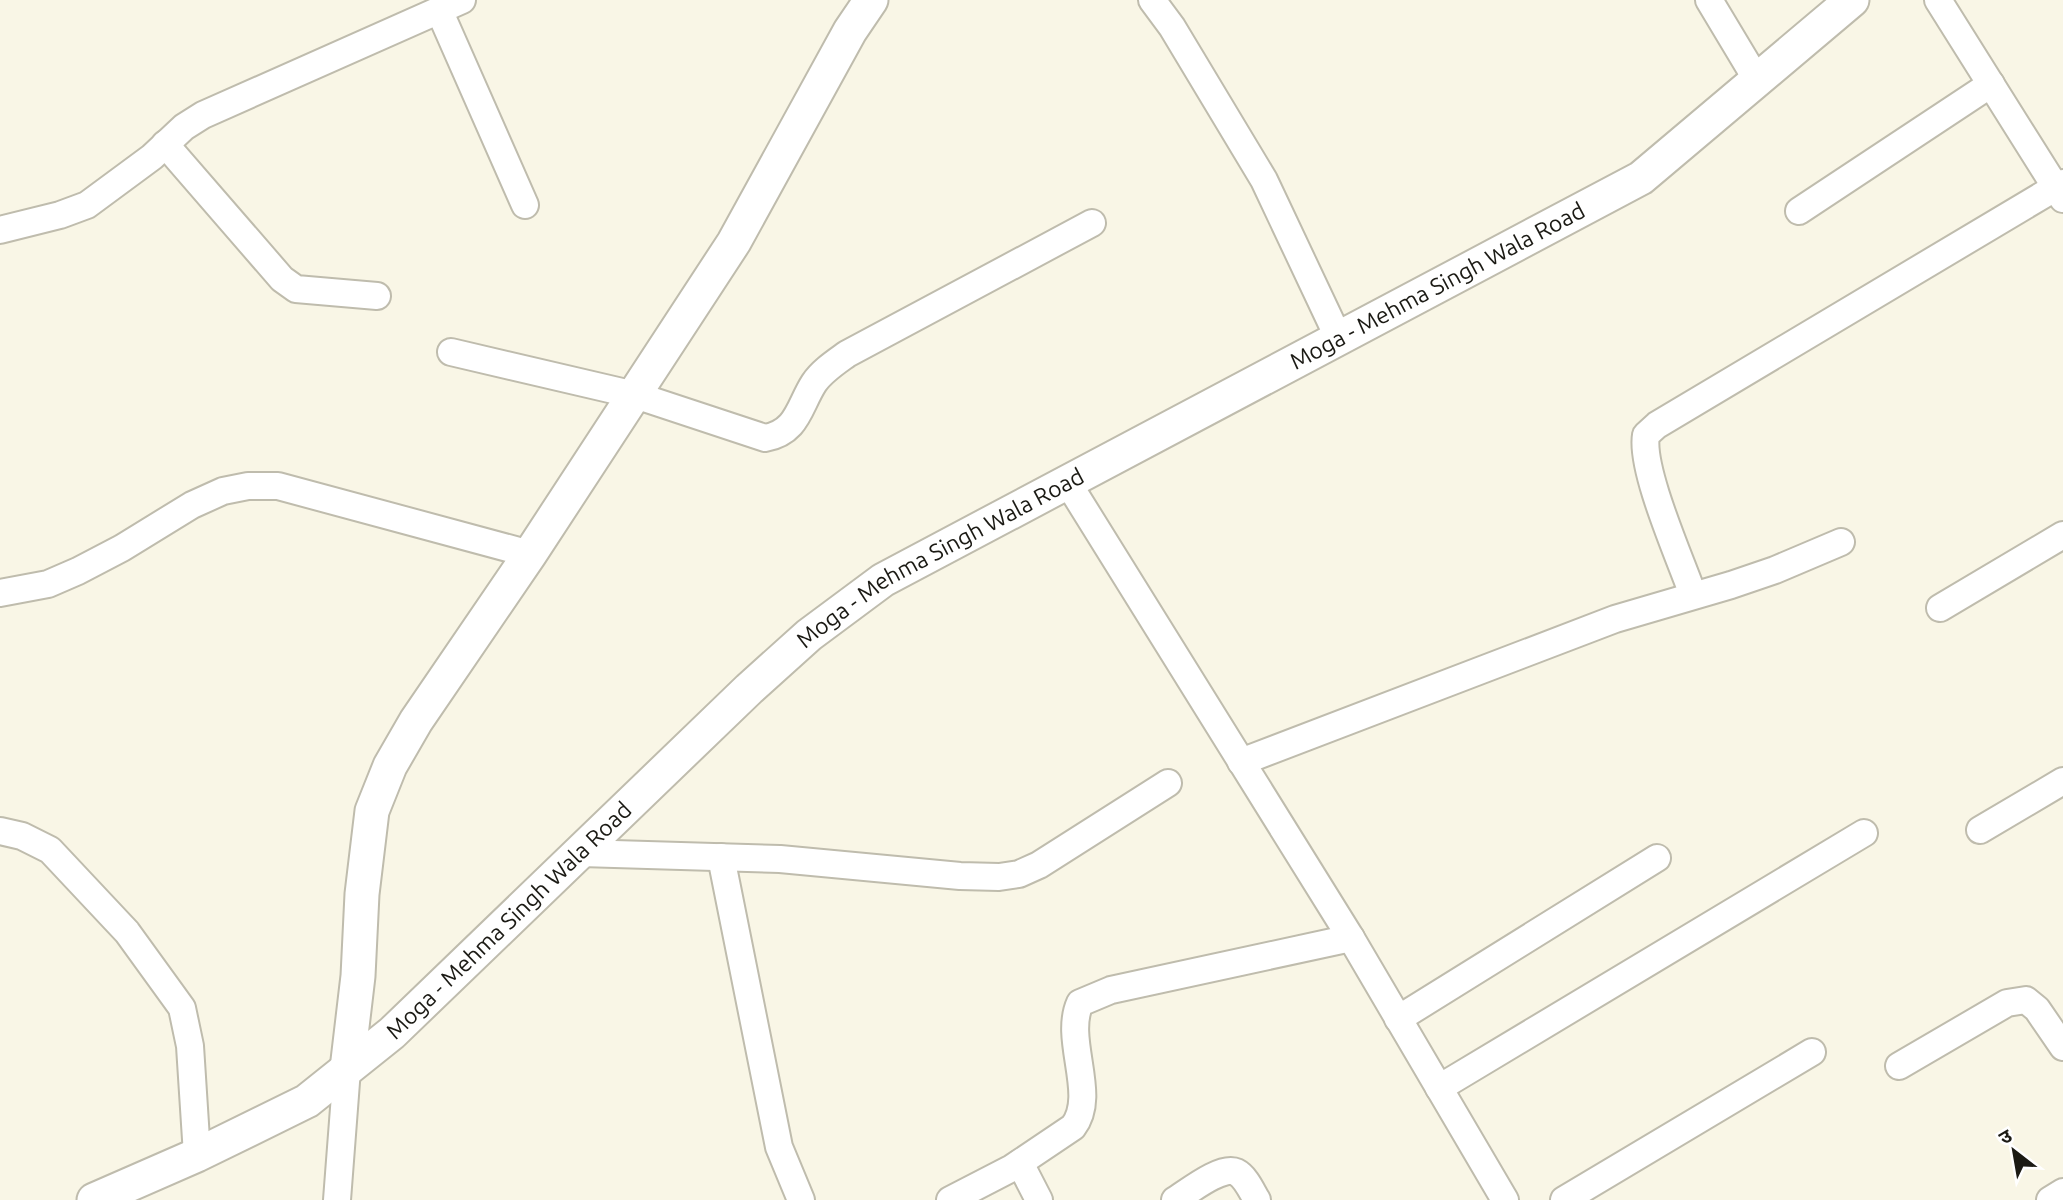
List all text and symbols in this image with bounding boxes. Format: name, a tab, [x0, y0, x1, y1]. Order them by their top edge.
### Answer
street label: Moga - Mehma Singh Wala Road	[1286, 197, 1589, 374]
street label: Moga - Mehma Singh Wala Road	[791, 463, 1088, 652]
street label: Moga - Mehma Singh Wala Road	[381, 797, 636, 1044]
north arrow	[1979, 1116, 2049, 1186]
text: उ	[1995, 1124, 2016, 1149]

